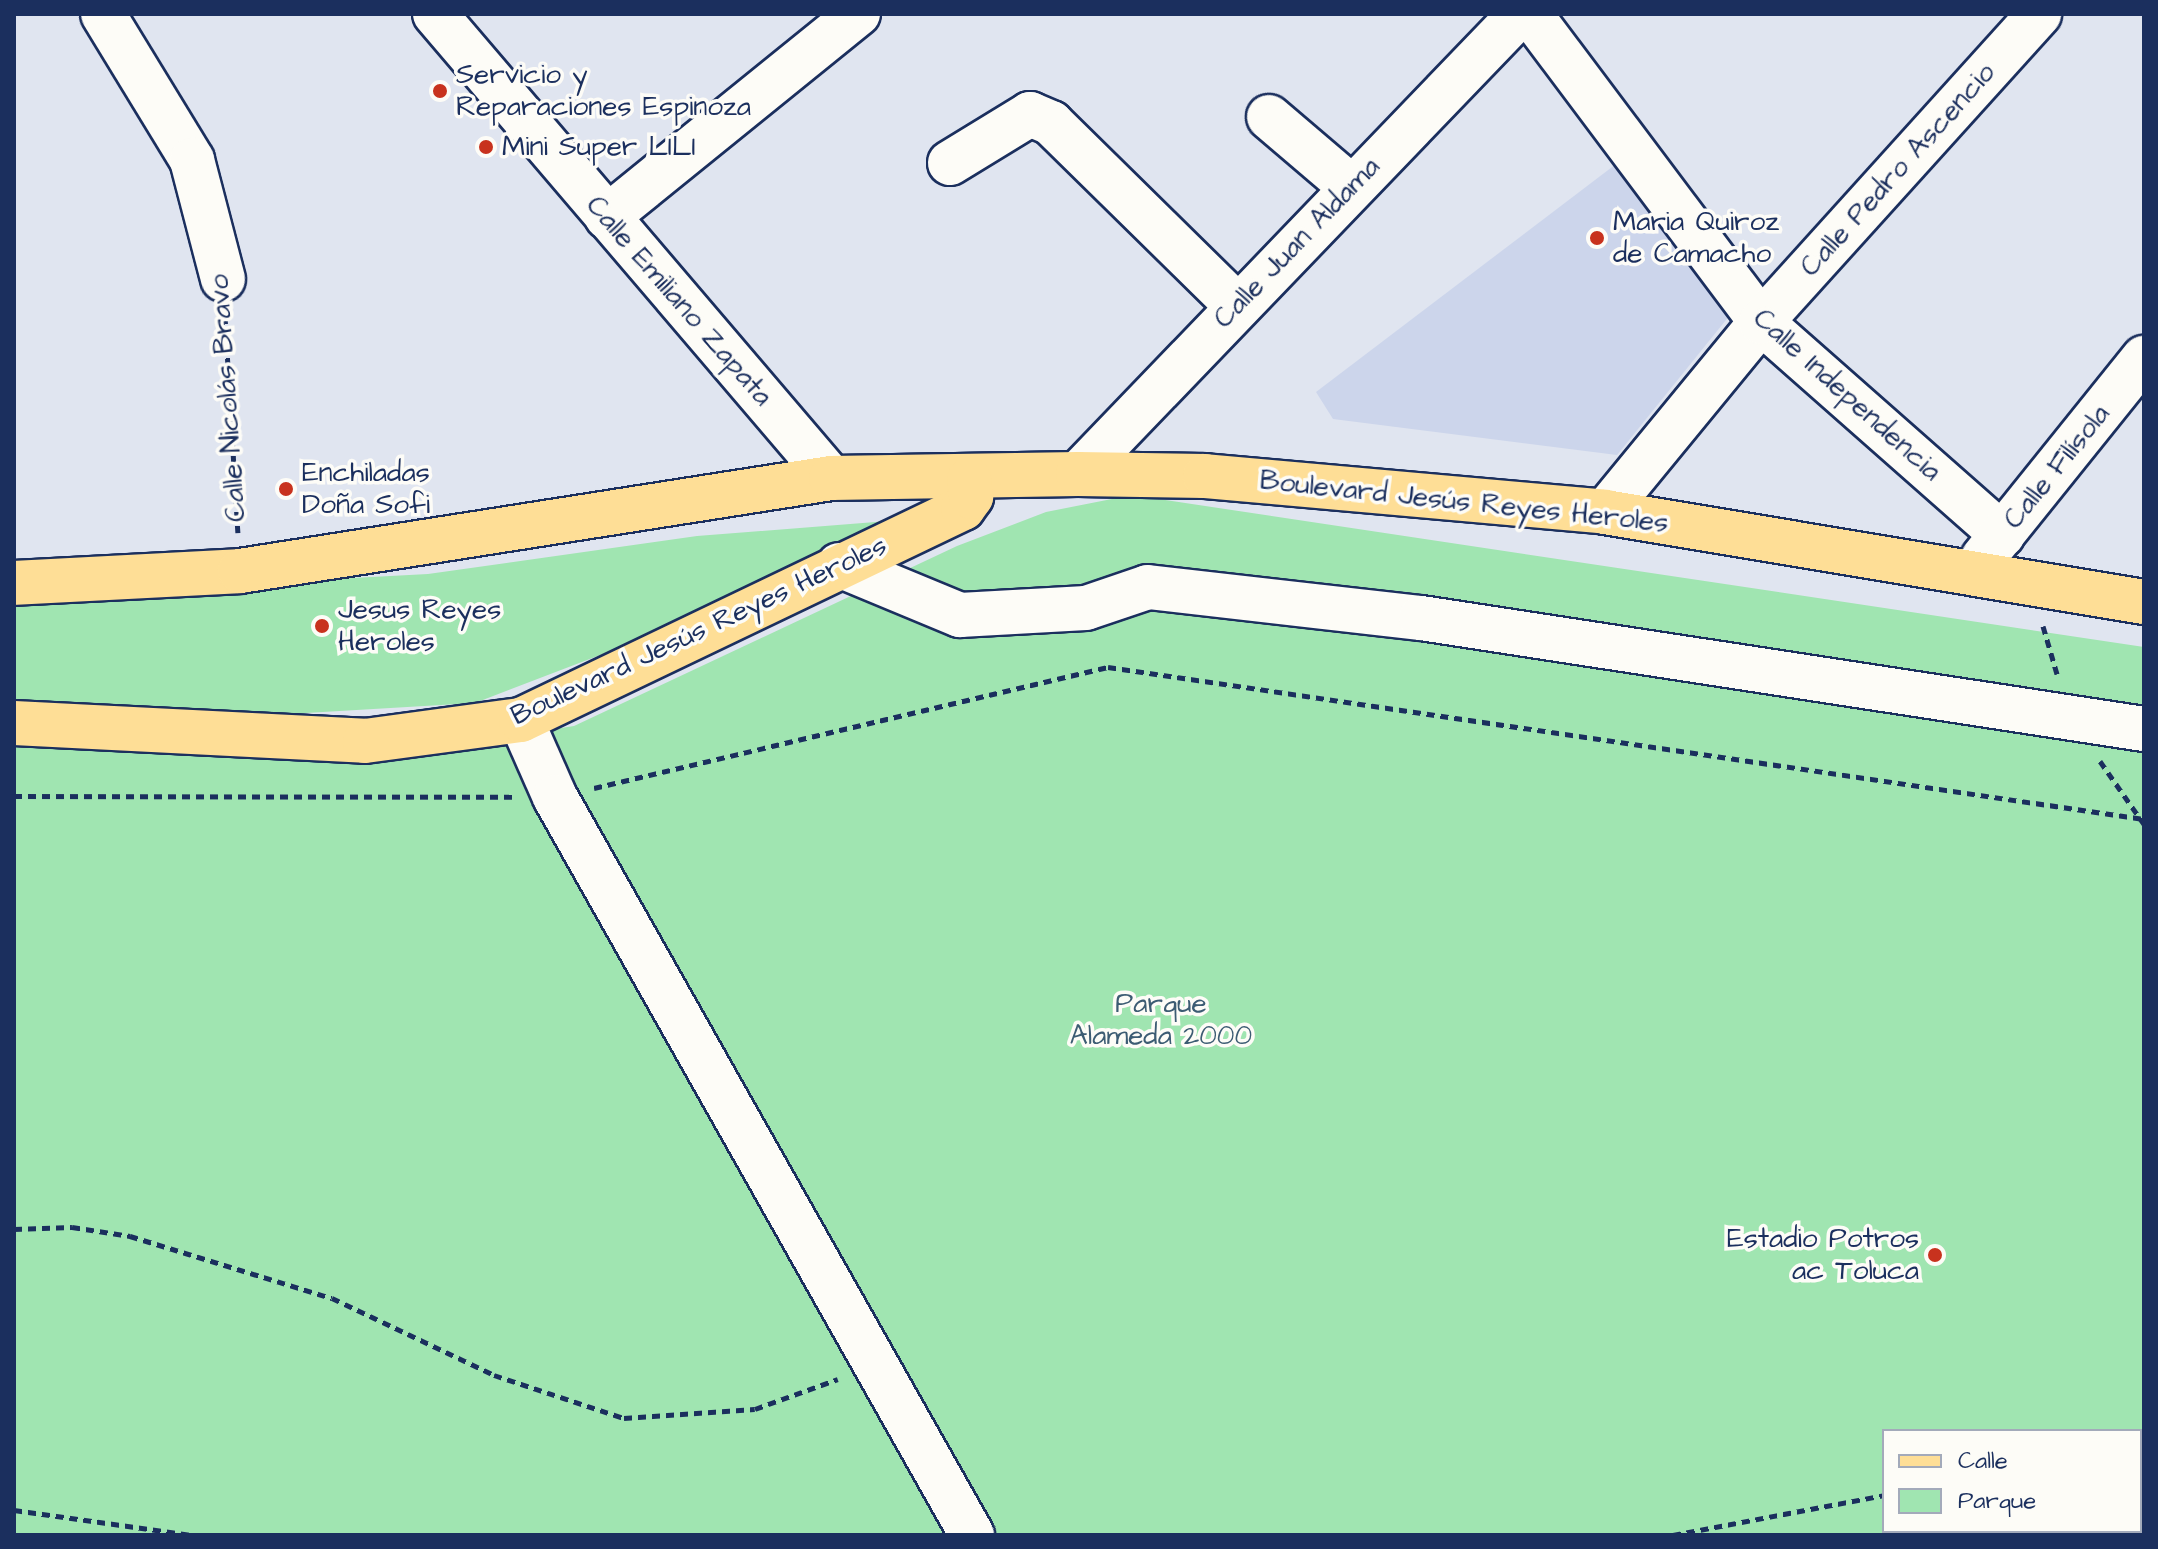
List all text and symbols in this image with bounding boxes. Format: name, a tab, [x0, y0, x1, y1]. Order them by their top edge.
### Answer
street label: Calle Pedro Ascencio	[1793, 56, 2003, 284]
place label: Servicio y Reparaciones Espinoza	[456, 58, 751, 124]
marker: Servicio y Reparaciones Espinoza	[431, 82, 449, 100]
place label: Mini Super LILI	[502, 130, 696, 164]
marker: Mini Super LILI	[477, 138, 495, 156]
street label: Calle Juan Aldama	[1207, 151, 1387, 335]
street label: Calle Emiliano Zapata	[579, 189, 779, 413]
place label: Maria Quiroz de Camacho	[1613, 205, 1779, 271]
marker: Maria Quiroz de Camacho	[1588, 229, 1606, 247]
street label: Calle Nicolás Bravo	[203, 273, 253, 523]
street label: Calle Independencia	[1746, 302, 1948, 488]
street label: Calle Filísola	[1997, 398, 2117, 536]
place label: Enchiladas Doña Sofi	[302, 456, 430, 522]
street label: Boulevard Jesús Reyes Heroles	[1258, 464, 1670, 540]
marker: Enchiladas Doña Sofi	[277, 480, 295, 498]
street label: Boulevard Jesús Reyes Heroles	[506, 529, 892, 733]
place label: Jesus Reyes Heroles	[338, 593, 501, 659]
marker: Jesus Reyes Heroles	[313, 617, 331, 635]
park label: Parque Alameda 2000	[1070, 987, 1252, 1053]
place label: Estadio Potros ac Toluca	[1727, 1222, 1919, 1288]
marker: Estadio Potros ac Toluca	[1926, 1246, 1944, 1264]
legend	[1882, 1429, 2142, 1533]
text: Calle	[1958, 1444, 2008, 1478]
text: Parque	[1958, 1484, 2036, 1518]

